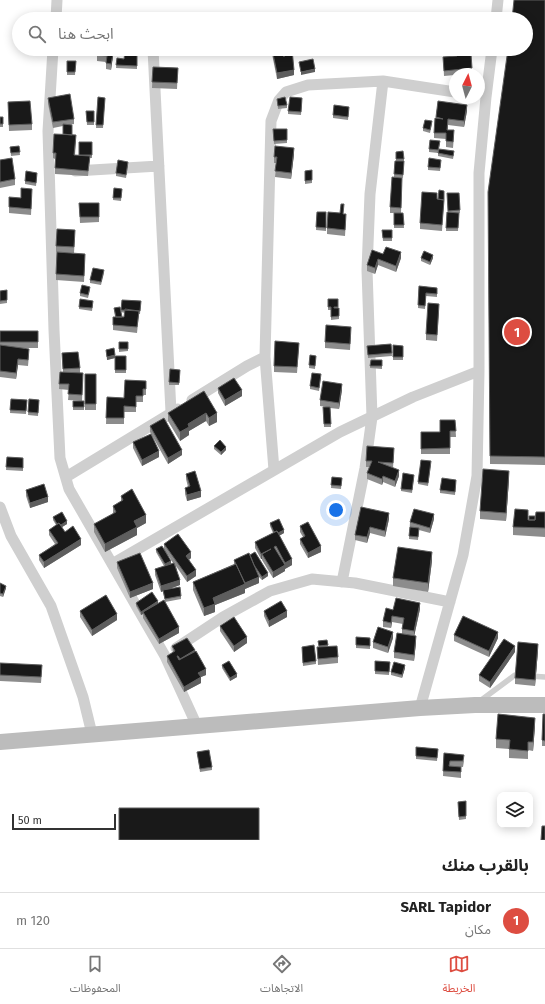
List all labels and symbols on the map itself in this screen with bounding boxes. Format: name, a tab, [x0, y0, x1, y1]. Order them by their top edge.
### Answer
north arrow	[449, 68, 485, 104]
pin: 1	[504, 317, 530, 347]
your location	[326, 500, 346, 520]
scale bar	[12, 812, 116, 831]

